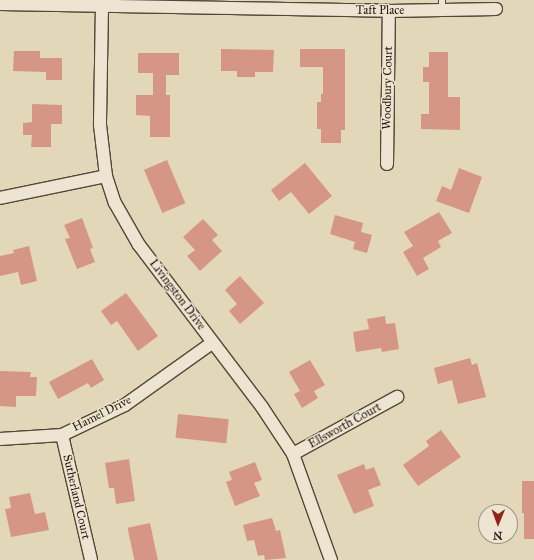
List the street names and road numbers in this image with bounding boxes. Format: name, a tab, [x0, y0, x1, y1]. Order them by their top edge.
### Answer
street label: Taft Place	[356, 4, 404, 18]
street label: Woodbury Court	[380, 46, 396, 130]
street label: Livingston Drive	[146, 257, 208, 333]
street label: Hamel Drive	[70, 393, 134, 435]
street label: Ellsworth Court	[306, 400, 384, 452]
street label: Sutherland Court	[59, 453, 93, 541]

